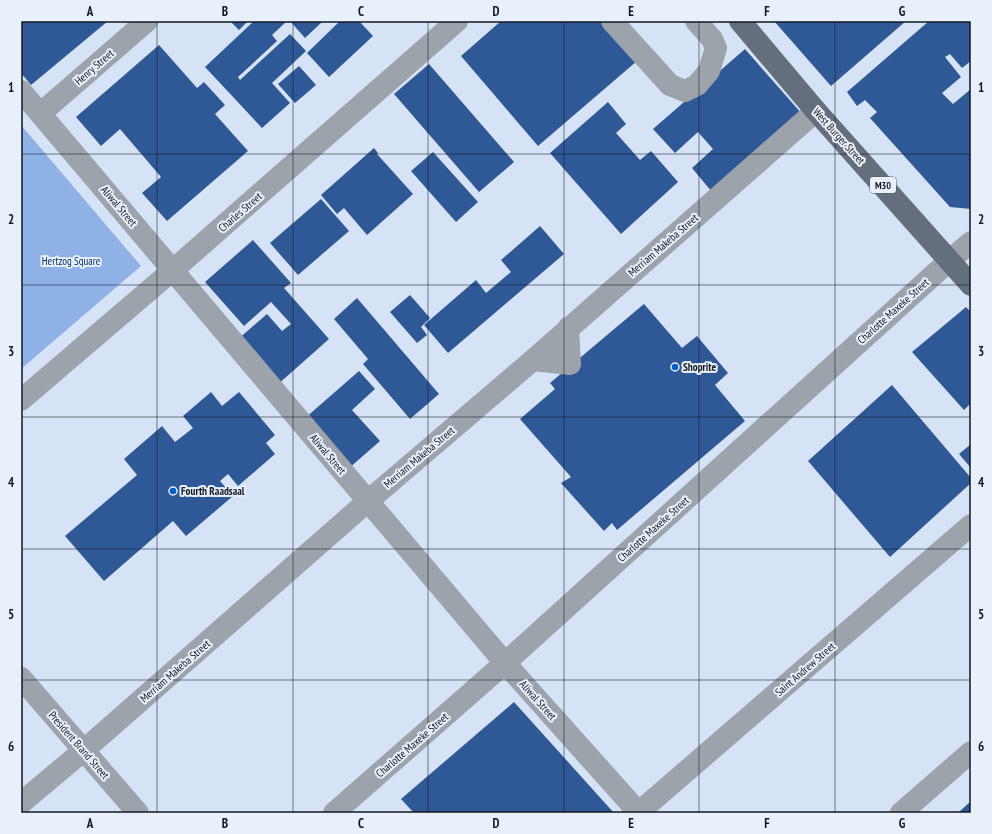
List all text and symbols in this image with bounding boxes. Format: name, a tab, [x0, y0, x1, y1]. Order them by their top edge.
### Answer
text: A	[86, 3, 94, 20]
text: B	[222, 3, 228, 20]
text: C	[358, 3, 364, 20]
text: D	[493, 3, 500, 20]
text: E	[628, 3, 634, 20]
text: F	[764, 3, 770, 20]
text: G	[899, 3, 906, 20]
street label: Henry Street	[72, 46, 116, 88]
text: 1	[8, 79, 14, 96]
text: 1	[978, 79, 984, 96]
street label: West Burger Street	[810, 105, 868, 167]
road number: M30	[870, 177, 896, 193]
street label: Aliwal Street	[98, 183, 140, 229]
street label: Charles Street	[215, 189, 265, 235]
text: 2	[8, 211, 14, 228]
street label: Merriam Makeba Street	[625, 211, 701, 279]
text: 2	[978, 211, 984, 228]
park label: Hertzog Square	[42, 254, 101, 268]
street label: Charlotte Maxeke Street	[854, 275, 932, 347]
text: 3	[8, 343, 14, 360]
text: 3	[978, 343, 984, 360]
place label: Shoprite	[683, 360, 716, 374]
marker: Shoprite	[670, 362, 680, 372]
street label: Merriam Makeba Street	[381, 423, 457, 491]
street label: Aliwal Street	[307, 431, 349, 477]
text: 4	[8, 474, 15, 491]
text: 4	[978, 474, 985, 491]
place label: Fourth Raadsaal	[181, 484, 245, 498]
marker: Fourth Raadsaal	[168, 486, 178, 496]
street label: Charlotte Maxeke Street	[614, 493, 692, 565]
text: 5	[8, 606, 14, 623]
text: 5	[978, 606, 984, 623]
street label: Merriam Makeba Street	[137, 637, 213, 705]
street label: Saint Andrew Street	[772, 639, 838, 699]
street label: Aliwal Street	[516, 677, 560, 723]
street label: President Brand Street	[46, 708, 112, 782]
street label: Charlotte Maxeke Street	[373, 710, 451, 780]
text: 6	[8, 738, 14, 755]
text: 6	[978, 738, 984, 755]
text: A	[86, 815, 94, 832]
text: B	[222, 815, 228, 832]
text: C	[358, 815, 364, 832]
text: D	[493, 815, 500, 832]
text: E	[628, 815, 634, 832]
text: F	[764, 815, 770, 832]
text: G	[899, 815, 906, 832]

